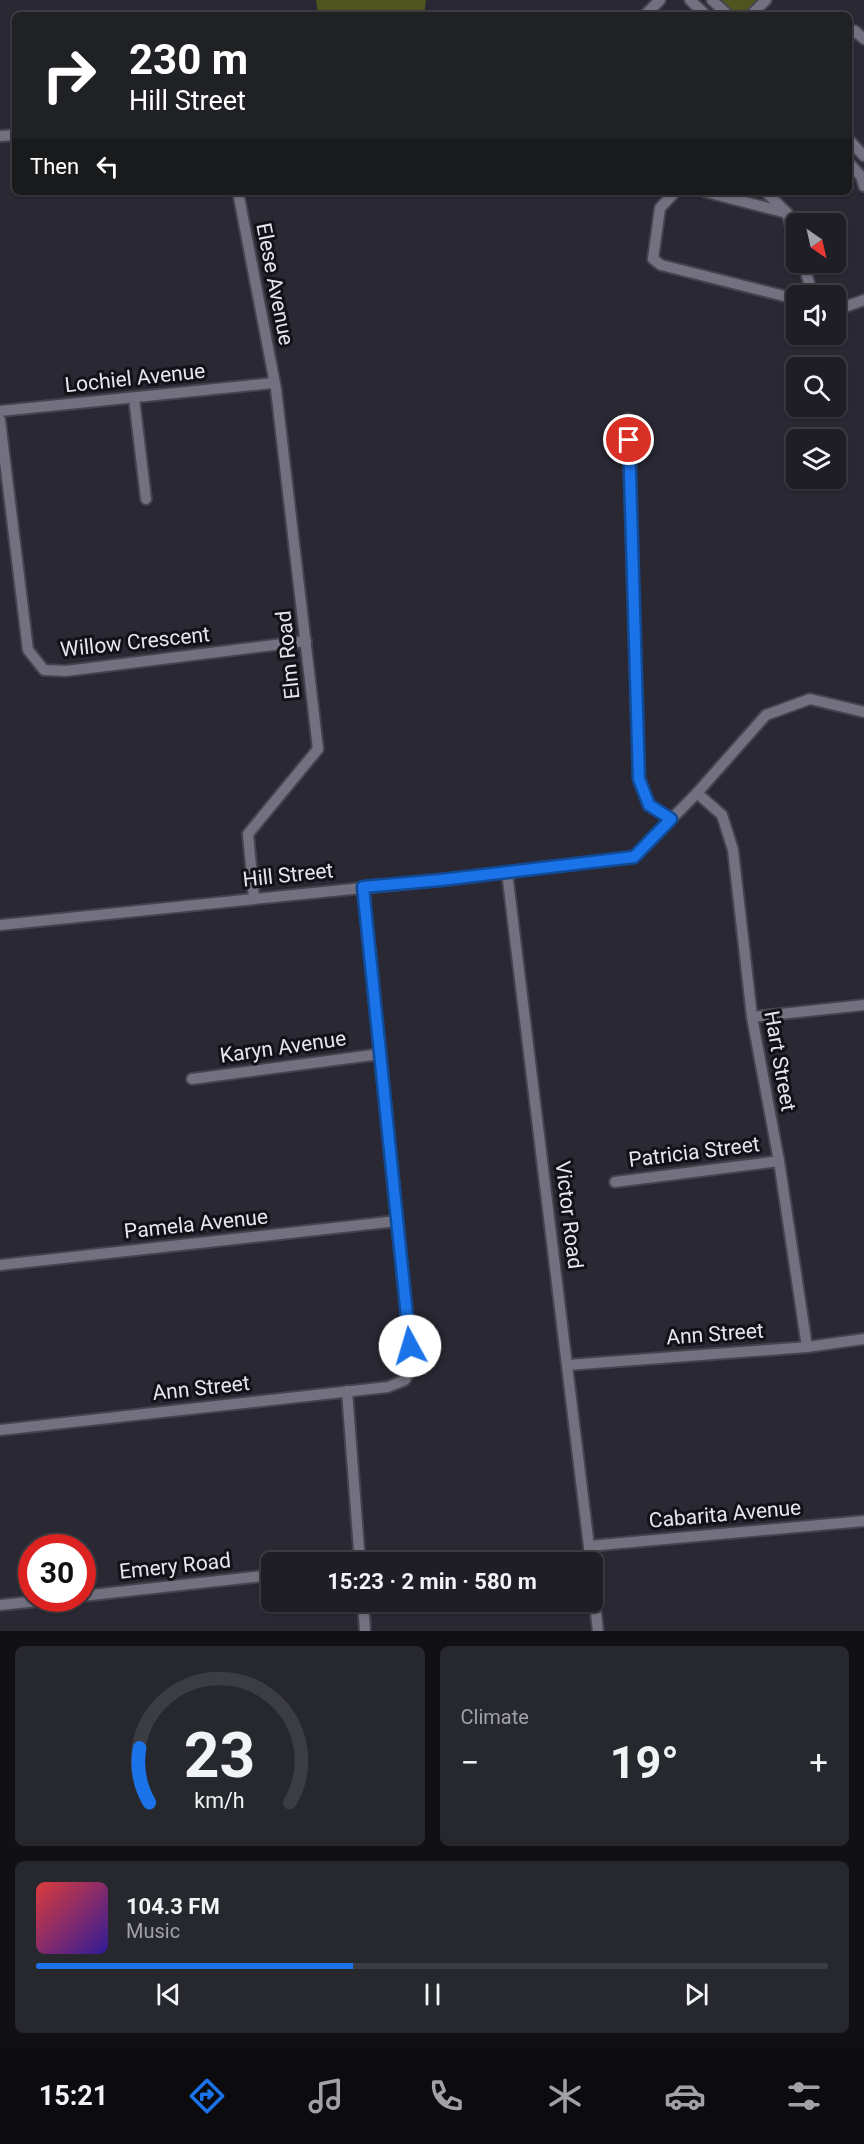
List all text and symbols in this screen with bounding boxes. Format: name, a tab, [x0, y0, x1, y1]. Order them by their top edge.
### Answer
text: 230 m	[129, 35, 248, 84]
icon: right	[30, 36, 108, 114]
text: Hill Street	[129, 85, 246, 117]
icon: left	[91, 150, 124, 183]
text: Then	[30, 154, 79, 179]
north arrow	[786, 213, 846, 273]
map controls	[786, 213, 846, 489]
street label: Elese Avenue	[251, 221, 299, 347]
button: sound	[786, 285, 846, 345]
button: search	[786, 357, 846, 417]
street label: Lochiel Avenue	[64, 359, 206, 397]
pin	[603, 414, 654, 465]
icon: arrive	[612, 423, 645, 456]
button: layers	[786, 429, 846, 489]
street label: Elm Road	[271, 610, 305, 700]
street label: Willow Crescent	[59, 622, 211, 662]
street label: Hill Street	[242, 858, 335, 892]
street label: Hart Street	[759, 1009, 801, 1113]
street label: Karyn Avenue	[218, 1026, 348, 1068]
street label: Patricia Street	[627, 1132, 761, 1172]
street label: Victor Road	[550, 1160, 588, 1270]
street label: Pamela Avenue	[123, 1205, 269, 1243]
position arrow	[378, 1314, 442, 1378]
street label: Ann Street	[666, 1319, 765, 1349]
street label: Ann Street	[151, 1371, 251, 1405]
street label: Cabarita Avenue	[648, 1495, 802, 1533]
speed limit sign: 30	[18, 1534, 96, 1612]
street label: Emery Road	[118, 1548, 232, 1584]
text: 15:23 · 2 min · 580 m	[327, 1569, 537, 1594]
text: Climate	[461, 1705, 529, 1729]
text: 23	[184, 1719, 256, 1792]
text: 19°	[610, 1736, 679, 1789]
text: −	[461, 1743, 479, 1782]
text: +	[809, 1743, 828, 1782]
text: km/h	[195, 1788, 245, 1813]
text: 104.3 FM	[126, 1894, 220, 1919]
text: Music	[126, 1919, 180, 1943]
icon: previous	[152, 1978, 185, 2011]
icon: pause	[416, 1978, 449, 2011]
icon: next	[680, 1978, 713, 2011]
icon: directions	[186, 2075, 228, 2117]
icon: music	[305, 2075, 347, 2117]
icon: phone	[425, 2075, 467, 2117]
icon: climate	[544, 2075, 586, 2117]
icon: car	[664, 2075, 706, 2117]
icon: filters	[783, 2075, 825, 2117]
text: 15:21	[39, 2080, 108, 2112]

